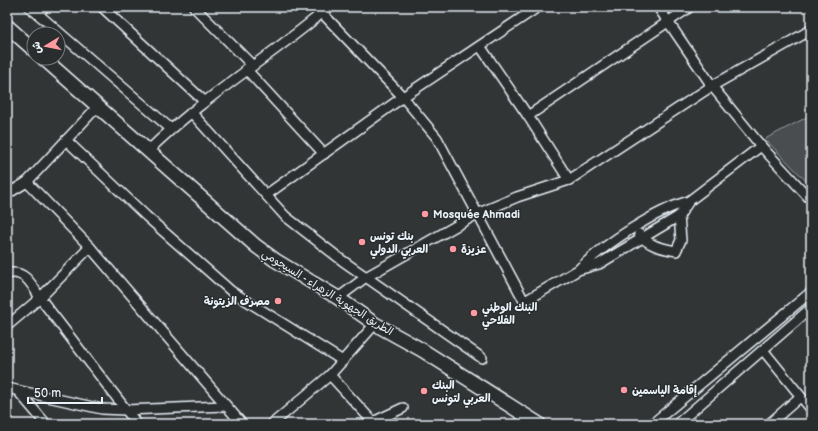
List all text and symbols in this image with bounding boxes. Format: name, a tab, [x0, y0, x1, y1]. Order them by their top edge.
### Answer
north arrow	[26, 26, 66, 66]
text: ش	[29, 41, 44, 55]
place label: Mosquée Ahmadi	[433, 208, 520, 221]
marker: Mosquée Ahmadi	[420, 209, 430, 219]
place label: بنك تونس العربي الدولي	[370, 230, 428, 259]
marker: بنك تونس العربي الدولي	[357, 237, 367, 247]
place label: عزيزة	[461, 243, 486, 256]
marker: عزيزة	[448, 244, 458, 254]
street label: الطريق الجهوية الزهراء - السيجومي	[258, 247, 396, 342]
place label: مصرف الزيتونة	[204, 295, 270, 309]
marker: مصرف الزيتونة	[273, 296, 283, 306]
place label: البنك الوطني الفلاحي	[482, 301, 537, 330]
marker: البنك الوطني الفلاحي	[469, 308, 479, 318]
scale bar	[28, 379, 102, 405]
place label: البنك العربي لتونس	[432, 379, 491, 408]
place label: إقامة الياسمين	[632, 384, 697, 398]
marker: إقامة الياسمين	[619, 385, 629, 395]
text: 50 m	[34, 386, 61, 401]
marker: البنك العربي لتونس	[419, 386, 429, 396]

